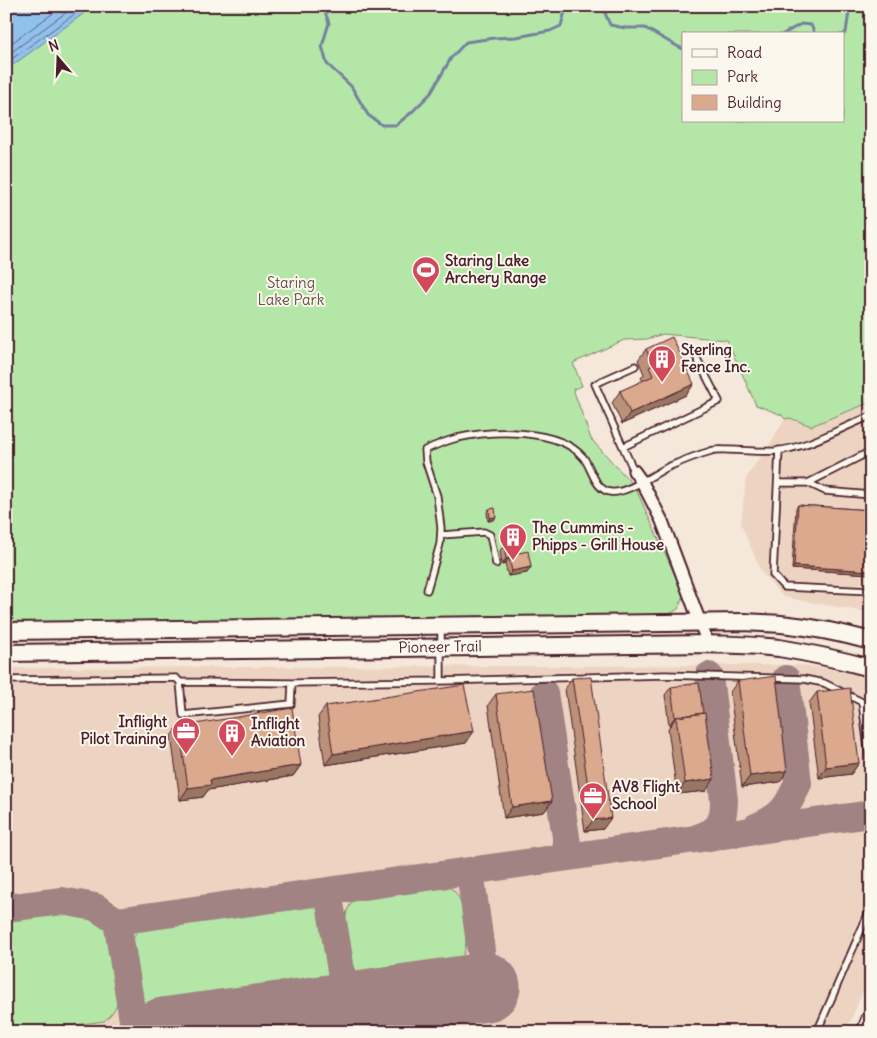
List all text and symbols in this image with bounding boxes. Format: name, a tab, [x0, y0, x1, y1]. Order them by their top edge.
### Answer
north arrow	[32, 32, 82, 82]
legend	[682, 32, 844, 122]
text: N	[46, 36, 61, 56]
text: Road	[727, 43, 762, 62]
text: Park	[727, 67, 758, 86]
text: Building	[727, 93, 782, 112]
place label: Staring Lake Archery Range	[445, 251, 546, 288]
sports icon: Staring Lake Archery Range	[411, 255, 441, 294]
park label: Staring Lake Park	[258, 273, 325, 309]
place label: Sterling Fence Inc.	[681, 340, 750, 376]
building icon: Sterling Fence Inc.	[647, 344, 677, 383]
place label: The Cummins - Phipps - Grill House	[532, 518, 664, 555]
building icon: The Cummins - Phipps - Grill House	[498, 522, 528, 561]
street label: Pioneer Trail	[398, 636, 482, 657]
place label: Inflight Pilot Training	[81, 712, 168, 749]
place label: Inflight Aviation	[251, 714, 306, 750]
office icon: Inflight Pilot Training	[171, 716, 201, 755]
building icon: Inflight Aviation	[217, 718, 247, 757]
place label: AV8 Flight School	[612, 777, 681, 813]
office icon: AV8 Flight School	[578, 781, 608, 820]

